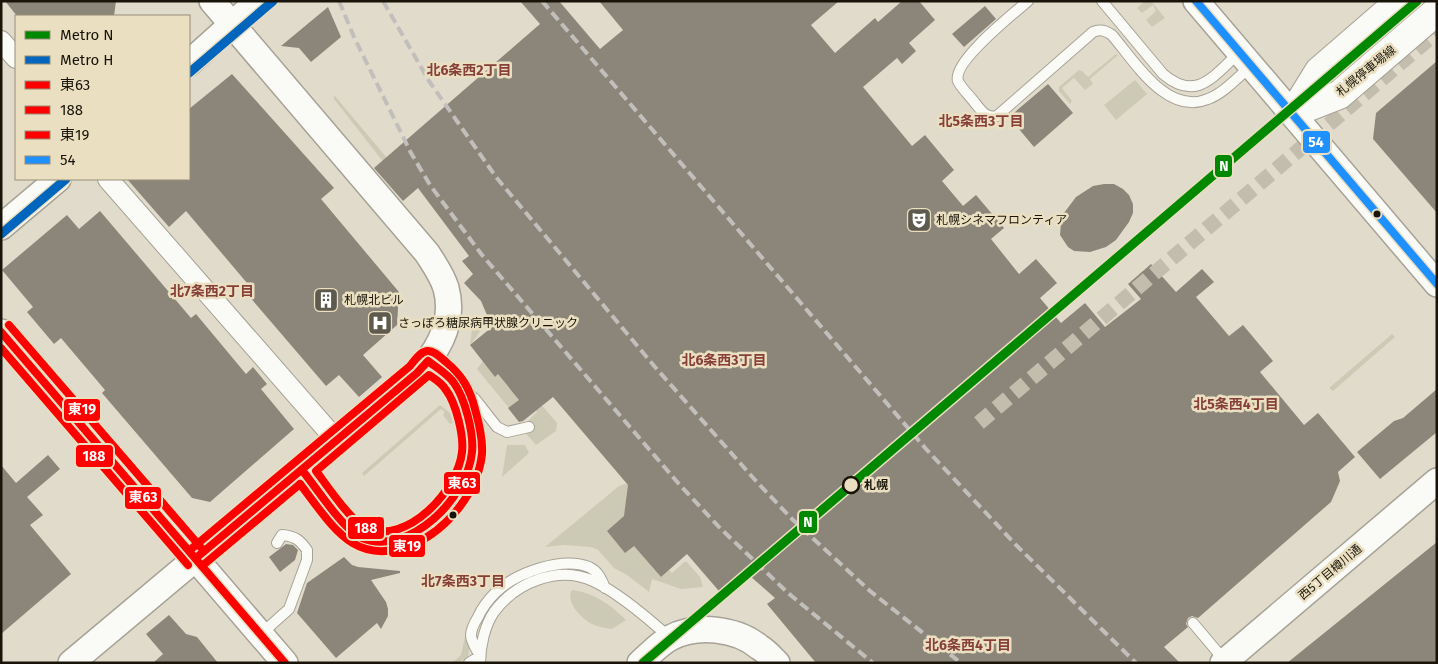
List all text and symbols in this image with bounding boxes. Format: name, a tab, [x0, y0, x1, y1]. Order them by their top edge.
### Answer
legend	[15, 15, 190, 180]
text: Metro N	[60, 26, 114, 44]
street label: 札幌停車場線	[1334, 43, 1398, 99]
text: Metro H	[60, 51, 114, 69]
district label: 北6条西2丁目	[426, 62, 512, 79]
text: 東63	[60, 76, 90, 94]
text: 188	[60, 101, 83, 119]
district label: 北5条西3丁目	[939, 113, 1023, 130]
text: 東19	[60, 126, 89, 144]
line badge: 54	[1302, 130, 1331, 154]
text: 54	[1308, 134, 1324, 151]
text: 54	[60, 151, 76, 169]
line badge: N	[1214, 154, 1233, 178]
text: N	[1219, 158, 1229, 175]
theatre icon: 札幌シネマフロンティア	[906, 207, 932, 233]
unlabelled marker	[1372, 209, 1382, 219]
place label: 札幌シネマフロンティア	[936, 213, 1067, 227]
district label: 北7条西2丁目	[170, 283, 254, 300]
building icon: 札幌北ビル	[313, 287, 339, 313]
place label: 札幌北ビル	[344, 293, 404, 307]
hospital icon: さっぽろ糖尿病甲状腺クリニック	[367, 310, 393, 336]
place label: さっぽろ糖尿病甲状腺クリニック	[398, 316, 578, 330]
district label: 北6条西3丁目	[681, 352, 767, 369]
district label: 北5条西4丁目	[1193, 396, 1279, 413]
line badge: 東19	[63, 398, 101, 422]
text: 東19	[68, 401, 96, 418]
line badge: 188	[75, 444, 114, 468]
text: 188	[83, 448, 105, 465]
line badge: 東63	[443, 471, 481, 495]
text: 東63	[447, 475, 477, 492]
marker: 札幌	[842, 476, 860, 494]
place label: 札幌	[864, 478, 888, 492]
line badge: 東63	[124, 486, 162, 510]
text: 東63	[128, 489, 158, 506]
unlabelled marker	[448, 510, 458, 520]
line badge: N	[798, 510, 818, 534]
text: N	[803, 514, 813, 531]
line badge: 188	[347, 516, 385, 540]
text: 188	[355, 520, 377, 537]
line badge: 東19	[388, 534, 426, 558]
text: 東19	[393, 538, 421, 555]
street label: 西5丁目樽川通	[1296, 542, 1364, 602]
district label: 北7条西3丁目	[421, 573, 505, 590]
district label: 北6条西4丁目	[925, 637, 1011, 654]

